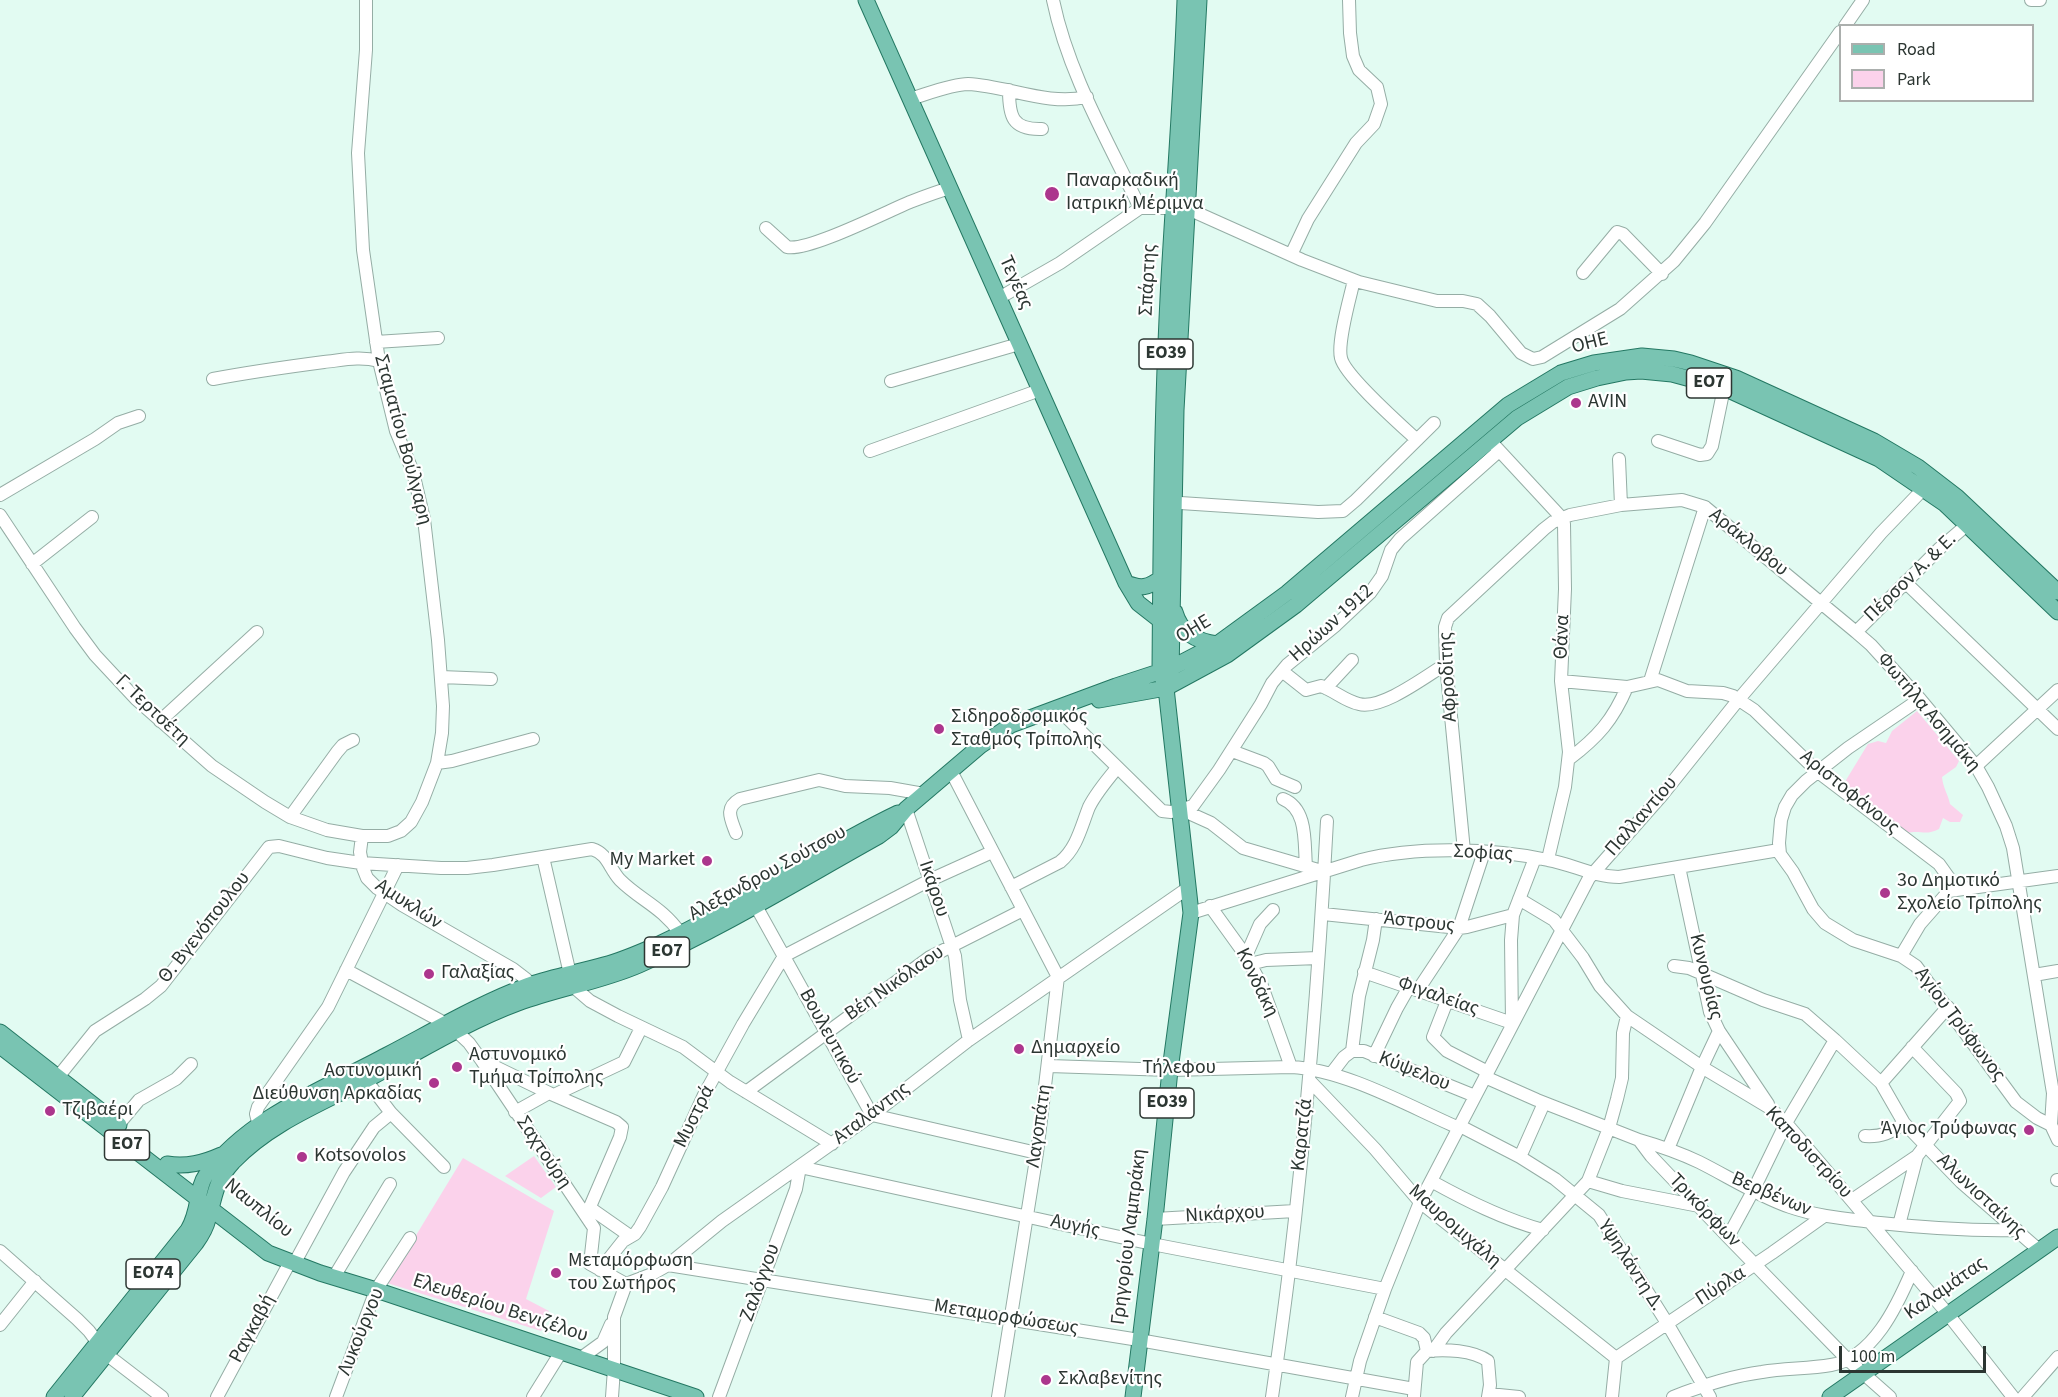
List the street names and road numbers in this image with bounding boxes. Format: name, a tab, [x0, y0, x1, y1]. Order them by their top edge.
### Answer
street label: Σπάρτης	[1135, 243, 1163, 317]
street label: Τεγέας	[993, 252, 1037, 314]
street label: ΟΗΕ	[1569, 328, 1611, 360]
road number: ΕΟ39	[1139, 339, 1193, 369]
street label: Σταματίου Βούλγαρη	[368, 352, 436, 528]
road number: ΕΟ7	[1686, 368, 1732, 398]
street label: Αράκλοβου	[1704, 504, 1792, 582]
street label: Πέρσον Α. & Ε.	[1860, 528, 1962, 628]
street label: Ηρώων 1912	[1285, 580, 1379, 668]
street label: ΟΗΕ	[1172, 610, 1216, 650]
street label: Θάνα	[1550, 614, 1576, 660]
street label: Αφροδίτης	[1435, 631, 1463, 723]
street label: Φωτήλα Ασημάκη	[1871, 648, 1985, 778]
street label: Γ. Τερτσέτη	[110, 670, 194, 752]
street label: Αριστοφάνους	[1794, 746, 1904, 840]
street label: Παλλαντίου	[1601, 772, 1683, 862]
street label: Αλεξανδρου Σούτσου	[685, 821, 851, 927]
street label: Σοφίας	[1453, 840, 1513, 868]
street label: Ικάρου	[912, 858, 954, 920]
street label: Θ. Βγενόπουλου	[154, 867, 256, 989]
street label: Αμυκλών	[370, 875, 446, 935]
street label: Άστρους	[1382, 907, 1456, 939]
street label: Κυνουρίας	[1683, 932, 1727, 1022]
road number: ΕΟ7	[644, 937, 690, 967]
street label: Βέη Νικόλαου	[841, 941, 949, 1027]
street label: Κονδάκη	[1229, 945, 1283, 1021]
street label: Αγίου Τρύφωνος	[1908, 963, 2010, 1087]
street label: Φιγαλείας	[1394, 972, 1482, 1022]
street label: Βουλευτικού	[793, 985, 865, 1089]
street label: Κύψελου	[1375, 1047, 1453, 1097]
street label: Τήλεφου	[1142, 1057, 1216, 1081]
street label: Αταλάντης	[829, 1078, 915, 1150]
street label: Μυστρά	[670, 1082, 720, 1152]
street label: Λαγοπάτη	[1022, 1083, 1058, 1169]
road number: ΕΟ39	[1140, 1088, 1194, 1118]
street label: Καρατζά	[1287, 1098, 1319, 1172]
street label: Καποδιστρίου	[1759, 1102, 1857, 1204]
street label: Σαχτούρη	[510, 1112, 576, 1194]
road number: ΕΟ7	[104, 1130, 150, 1160]
street label: Γρηγορίου Λαμπράκη	[1107, 1147, 1153, 1327]
street label: Αλωνισταίνης	[1931, 1149, 2031, 1245]
street label: Βερβένων	[1728, 1167, 1814, 1223]
street label: Τρικόρφων	[1663, 1169, 1745, 1253]
street label: Ναυπλίου	[219, 1174, 297, 1244]
street label: Μαυρομιχάλη	[1403, 1180, 1505, 1274]
street label: Νικάρχου	[1185, 1201, 1265, 1229]
street label: Αυγής	[1048, 1210, 1102, 1244]
street label: Υψηλάντη Δ.	[1592, 1216, 1668, 1316]
street label: Ζαλόγγου	[736, 1241, 786, 1325]
street label: Καλαμάτας	[1900, 1252, 1992, 1326]
road number: ΕΟ74	[126, 1259, 180, 1289]
street label: Πύρλα	[1691, 1262, 1751, 1312]
street label: Ελευθερίου Βενιζέλου	[409, 1269, 591, 1349]
street label: Λυκούργου	[334, 1285, 390, 1379]
street label: Ραγκαβή	[225, 1291, 281, 1367]
street label: Μεταμορφώσεως	[932, 1295, 1080, 1341]

